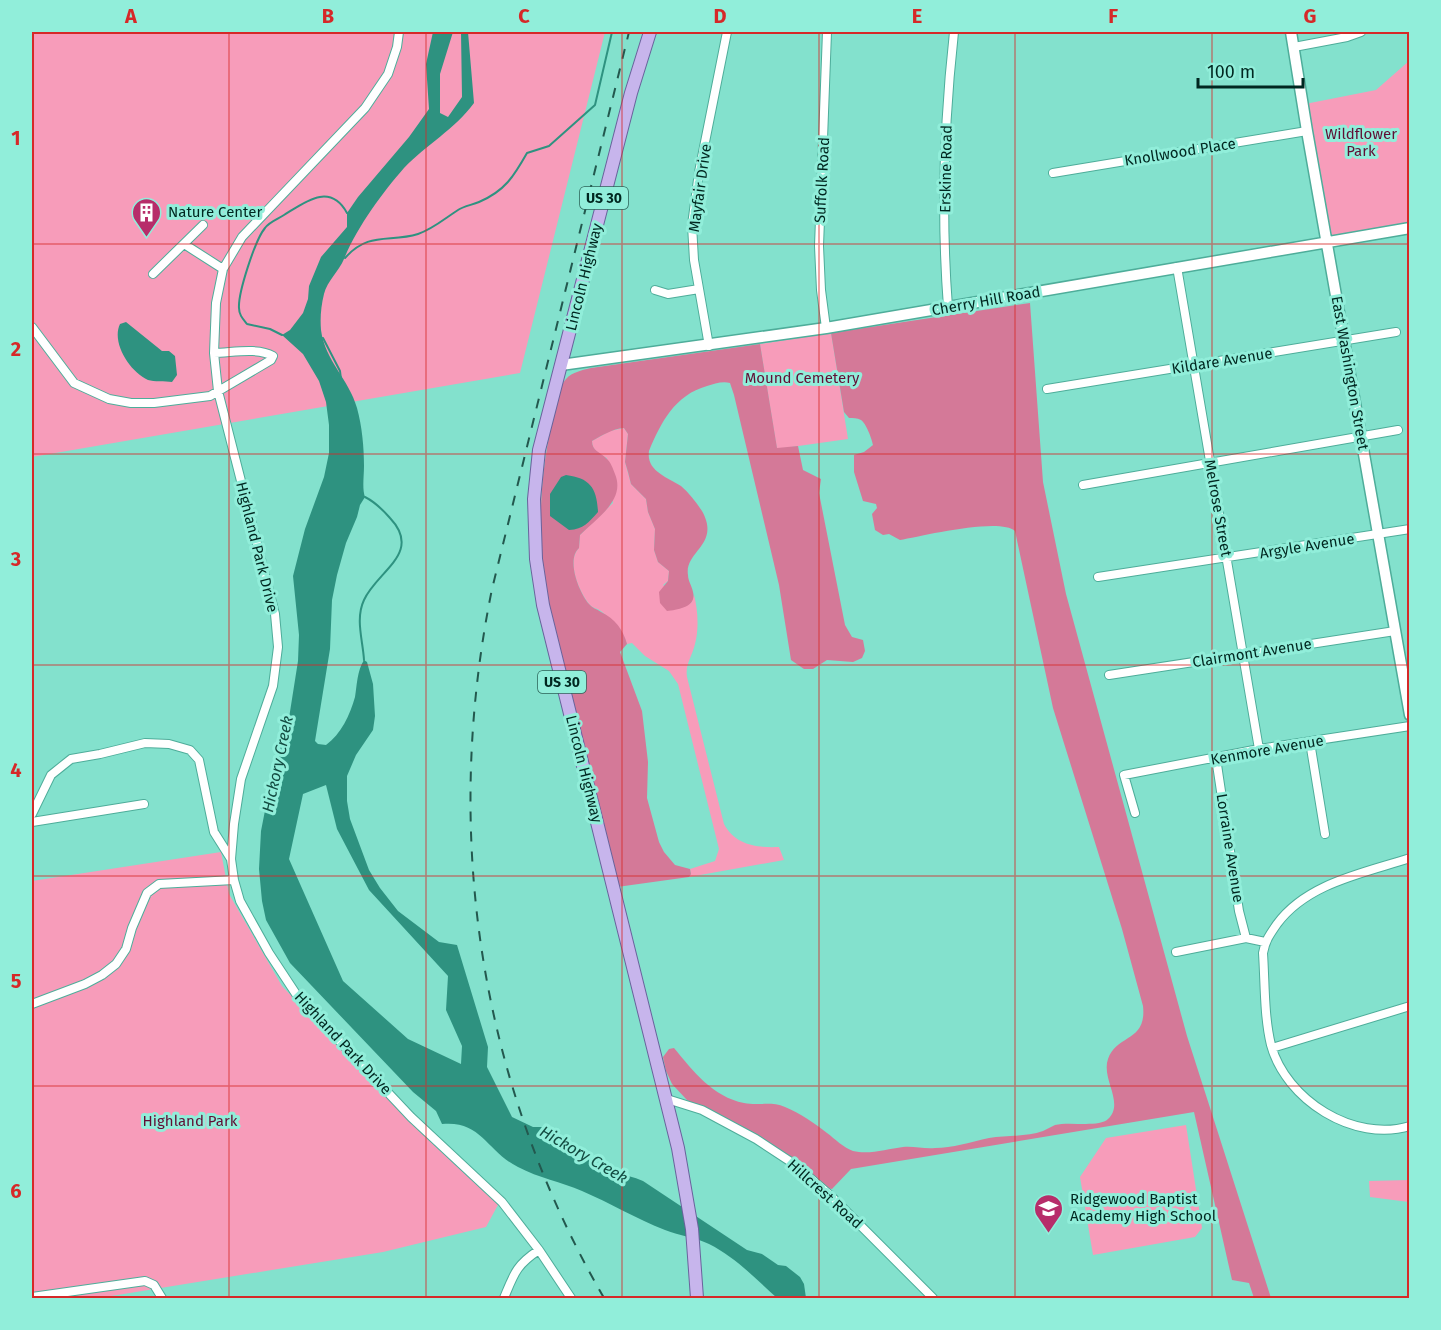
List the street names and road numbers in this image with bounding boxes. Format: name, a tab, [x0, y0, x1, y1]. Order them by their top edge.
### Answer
street label: Erskine Road	[936, 125, 956, 213]
street label: Knollwood Place	[1123, 134, 1237, 170]
street label: Suffolk Road	[811, 136, 833, 224]
street label: Mayfair Drive	[685, 143, 715, 233]
road number: US 30	[580, 187, 628, 209]
street label: Lincoln Highway	[562, 221, 606, 333]
street label: Cherry Hill Road	[930, 283, 1042, 319]
street label: East Washington Street	[1328, 295, 1373, 452]
street label: Kildare Avenue	[1170, 344, 1274, 378]
street label: Melrose Street	[1201, 458, 1235, 558]
street label: Highland Park Drive	[232, 480, 282, 614]
street label: Argyle Avenue	[1258, 530, 1356, 562]
street label: Clairmont Avenue	[1191, 635, 1313, 671]
road number: US 30	[538, 671, 586, 693]
street label: Lincoln Highway	[562, 713, 606, 825]
street label: Kenmore Avenue	[1209, 731, 1325, 769]
street label: Lorraine Avenue	[1213, 792, 1247, 904]
street label: Highland Park Drive	[291, 988, 395, 1098]
street label: Hillcrest Road	[784, 1156, 866, 1232]

